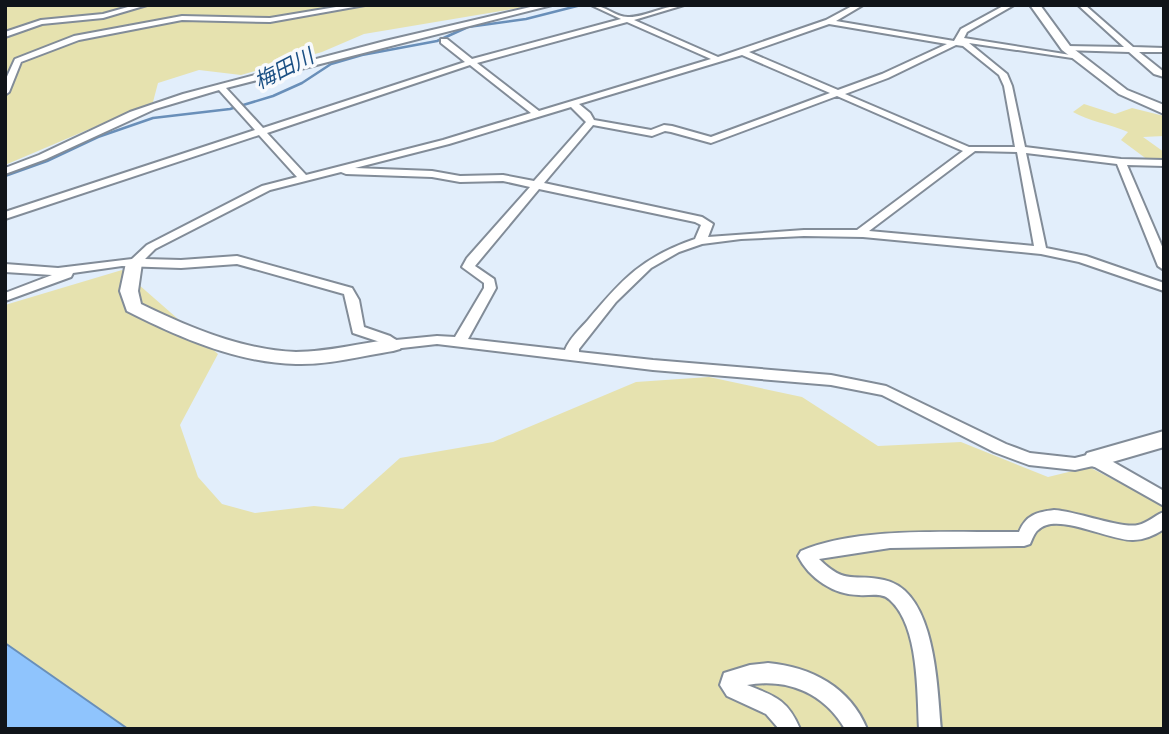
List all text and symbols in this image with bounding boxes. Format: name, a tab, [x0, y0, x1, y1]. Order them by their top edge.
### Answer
water label: 梅田川	[250, 42, 320, 95]

